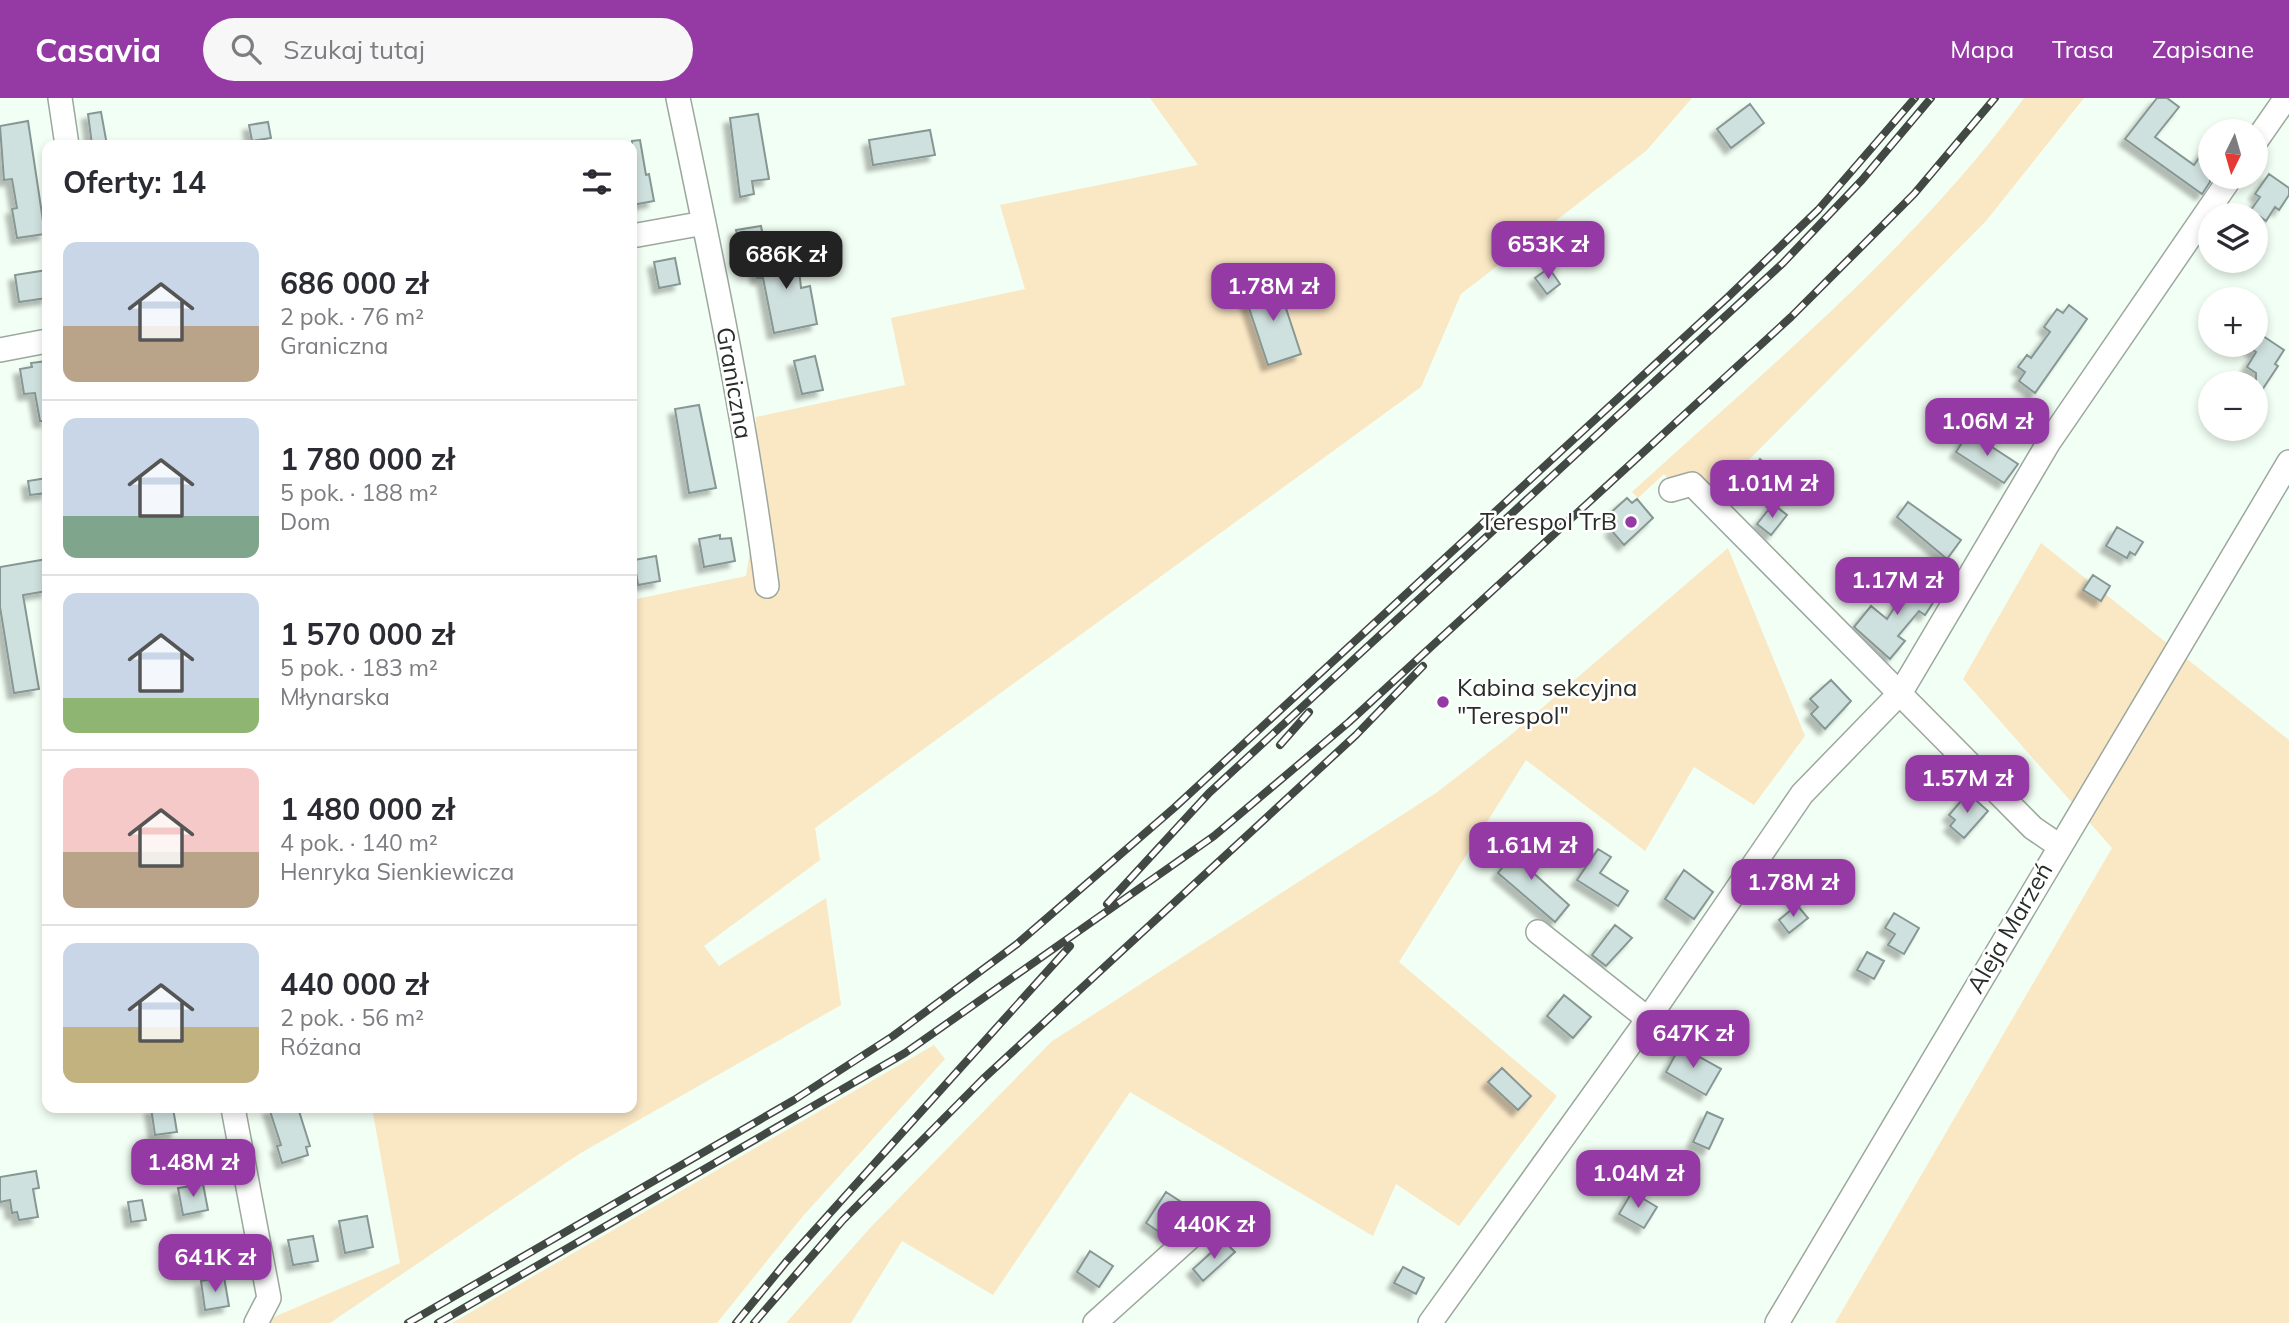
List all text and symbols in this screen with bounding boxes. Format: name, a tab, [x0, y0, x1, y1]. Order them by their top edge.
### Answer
search box	[203, 18, 693, 81]
text: Casavia	[35, 29, 161, 70]
icon: search	[227, 30, 265, 68]
text: Szukaj tutaj	[283, 33, 425, 66]
text: Mapa	[1950, 34, 2014, 64]
text: Trasa	[2052, 34, 2114, 64]
text: Zapisane	[2152, 34, 2254, 64]
north arrow	[2198, 119, 2268, 189]
map controls	[2198, 119, 2268, 441]
text: Oferty: 14	[63, 163, 206, 201]
icon: filters	[578, 163, 616, 201]
button: layers	[2198, 203, 2268, 273]
pin: 653K zł	[1483, 222, 1613, 281]
text: 653K zł	[1507, 229, 1589, 258]
pin: 686K zł	[721, 232, 851, 291]
text: 686K zł	[745, 239, 827, 268]
text: 686 000 zł	[280, 264, 428, 302]
pin: 1.78M zł	[1201, 264, 1345, 323]
icon: home	[119, 270, 203, 354]
text: 1.78M zł	[1227, 271, 1319, 300]
button: +	[2198, 287, 2268, 357]
text: 2 pok. · 76 m²	[280, 302, 424, 331]
street label: Graniczna	[710, 325, 760, 441]
text: Graniczna	[280, 331, 388, 360]
button: −	[2198, 371, 2268, 441]
pin: 1.06M zł	[1915, 398, 2059, 458]
text: 1.06M zł	[1941, 406, 2033, 435]
text: 1 780 000 zł	[280, 440, 454, 478]
icon: home	[119, 446, 203, 530]
pin: 1.01M zł	[1700, 460, 1844, 520]
text: 1.01M zł	[1726, 468, 1818, 497]
text: 5 pok. · 188 m²	[280, 478, 438, 507]
place label: Terespol TrB	[1480, 506, 1617, 536]
text: Dom	[280, 507, 331, 536]
marker: Terespol TrB	[1623, 514, 1639, 530]
pin: 1.17M zł	[1825, 558, 1969, 617]
text: 1.17M zł	[1851, 565, 1943, 594]
text: 1 570 000 zł	[280, 615, 454, 653]
icon: home	[119, 621, 203, 705]
text: 5 pok. · 183 m²	[280, 653, 438, 682]
place label: Kabina sekcyjna "Terespol"	[1457, 672, 1637, 730]
text: Młynarska	[280, 682, 390, 711]
marker: Kabina sekcyjna "Terespol"	[1435, 694, 1451, 710]
pin: 1.57M zł	[1895, 756, 2039, 815]
text: 1.57M zł	[1921, 763, 2013, 792]
text: 1 480 000 zł	[280, 790, 454, 828]
icon: home	[119, 796, 203, 880]
pin: 1.61M zł	[1459, 822, 1603, 882]
text: 4 pok. · 140 m²	[280, 828, 438, 857]
text: 1.61M zł	[1485, 830, 1577, 859]
text: Henryka Sienkiewicza	[280, 857, 514, 886]
street label: Aleja Marzeń	[1960, 857, 2059, 998]
pin: 1.78M zł	[1721, 860, 1865, 919]
text: 1.78M zł	[1747, 867, 1839, 896]
text: 440 000 zł	[280, 965, 428, 1003]
icon: home	[119, 971, 203, 1055]
text: 2 pok. · 56 m²	[280, 1003, 424, 1032]
pin: 647K zł	[1628, 1010, 1758, 1070]
text: 647K zł	[1652, 1018, 1734, 1047]
text: Różana	[280, 1032, 362, 1061]
pin: 1.48M zł	[121, 1140, 265, 1199]
text: 1.48M zł	[147, 1147, 239, 1176]
pin: 1.04M zł	[1566, 1150, 1710, 1210]
text: 1.04M zł	[1592, 1158, 1684, 1187]
pin: 440K zł	[1149, 1202, 1279, 1261]
text: 440K zł	[1173, 1209, 1255, 1238]
pin: 641K zł	[150, 1234, 280, 1294]
text: 641K zł	[174, 1242, 256, 1271]

